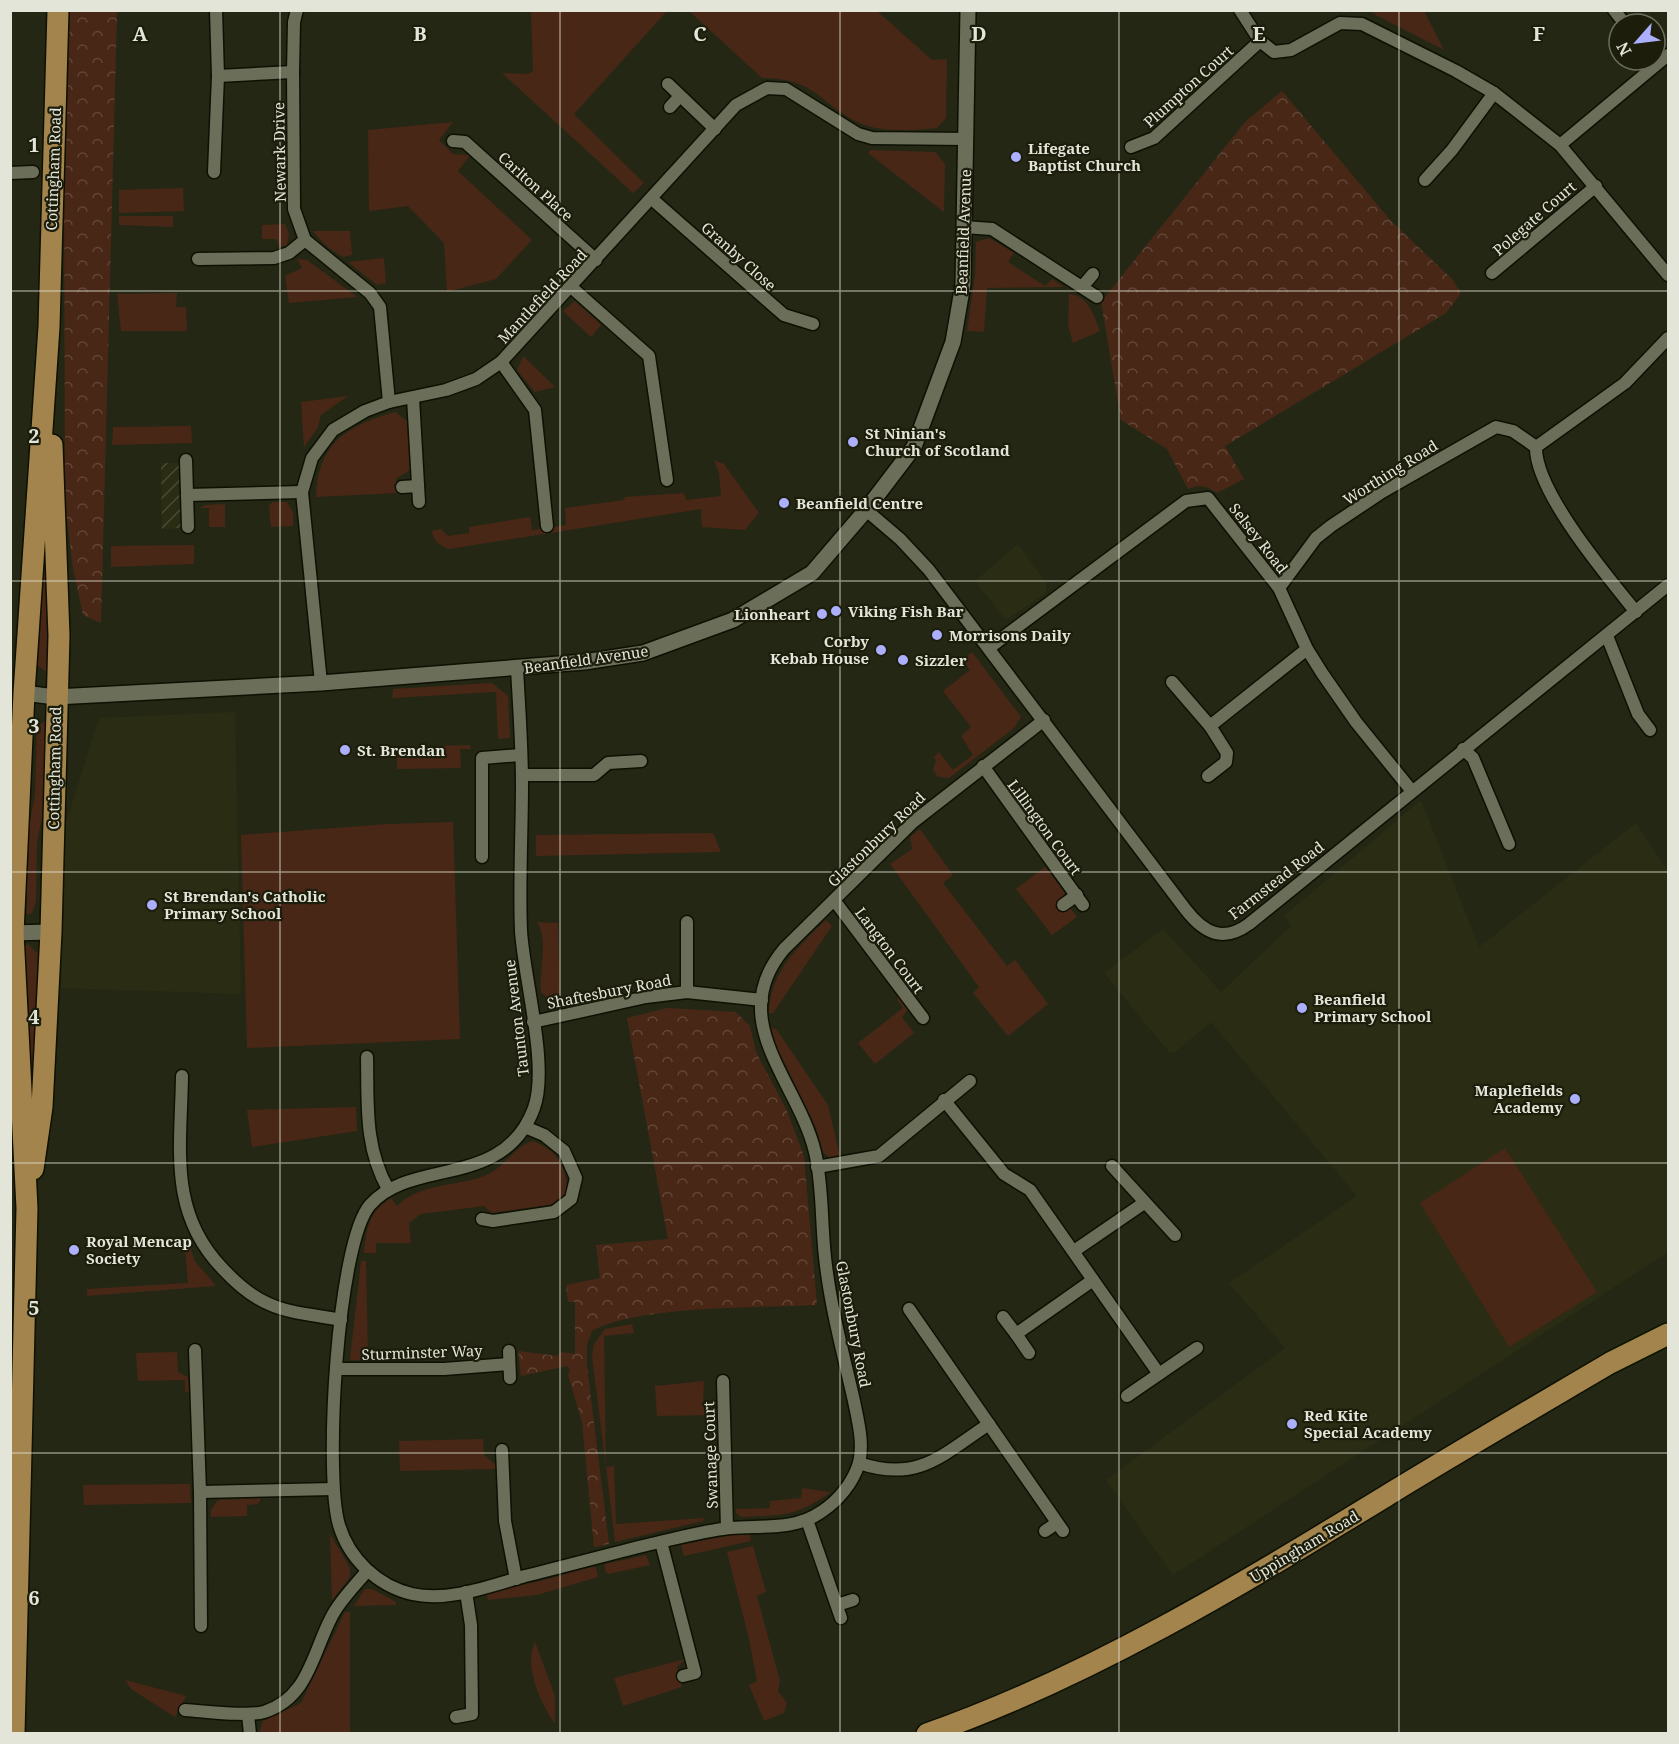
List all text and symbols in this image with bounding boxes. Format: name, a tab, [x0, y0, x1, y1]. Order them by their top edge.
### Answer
north arrow	[1607, 12, 1667, 72]
text: A	[132, 20, 148, 47]
text: B	[413, 20, 427, 47]
text: C	[693, 20, 707, 47]
text: D	[971, 20, 987, 47]
text: E	[1252, 20, 1266, 47]
text: F	[1533, 20, 1545, 47]
text: N	[1611, 38, 1636, 60]
street label: Plumpton Court	[1139, 40, 1237, 132]
street label: Newark Drive	[268, 102, 290, 202]
street label: Cottingham Road	[41, 107, 65, 231]
text: 1	[28, 131, 40, 158]
place label: Lifegate Baptist Church	[1028, 138, 1141, 175]
street label: Carlton Place	[494, 147, 578, 225]
marker: Lifegate Baptist Church	[1009, 150, 1023, 164]
street label: Beanfield Avenue	[951, 169, 975, 295]
street label: Polegate Court	[1488, 176, 1580, 260]
street label: Granby Close	[697, 217, 781, 295]
street label: Mantlefield Road	[493, 245, 591, 347]
text: 2	[28, 422, 40, 449]
place label: St Ninian's Church of Scotland	[865, 423, 1010, 460]
marker: St Ninian's Church of Scotland	[846, 435, 860, 449]
street label: Worthing Road	[1339, 435, 1441, 509]
place label: Beanfield Centre	[796, 493, 923, 513]
marker: Beanfield Centre	[777, 496, 791, 510]
street label: Selsey Road	[1225, 499, 1293, 577]
place label: Viking Fish Bar	[848, 601, 964, 621]
place label: Lionheart	[734, 604, 810, 624]
marker: Viking Fish Bar	[829, 604, 843, 618]
marker: Lionheart	[815, 607, 829, 621]
place label: Morrisons Daily	[949, 625, 1071, 645]
marker: Morrisons Daily	[930, 628, 944, 642]
place label: Corby Kebab House	[770, 631, 869, 668]
street label: Beanfield Avenue	[523, 640, 649, 678]
marker: Corby Kebab House	[874, 643, 888, 657]
place label: Sizzler	[915, 650, 967, 670]
marker: Sizzler	[896, 653, 910, 667]
street label: Cottingham Road	[43, 706, 65, 830]
text: 3	[28, 712, 40, 739]
place label: St. Brendan	[357, 740, 445, 760]
marker: St. Brendan	[338, 743, 352, 757]
street label: Lillington Court	[1004, 775, 1086, 879]
street label: Glastonbury Road	[823, 787, 929, 891]
street label: Farmstead Road	[1224, 836, 1328, 924]
place label: St Brendan's Catholic Primary School	[164, 886, 326, 923]
marker: St Brendan's Catholic Primary School	[145, 898, 159, 912]
street label: Langton Court	[851, 903, 929, 997]
street label: Taunton Avenue	[499, 958, 533, 1078]
street label: Shaftesbury Road	[545, 969, 673, 1013]
place label: Beanfield Primary School	[1314, 989, 1432, 1026]
marker: Beanfield Primary School	[1295, 1001, 1309, 1015]
text: 4	[28, 1003, 40, 1030]
place label: Maplefields Academy	[1475, 1080, 1563, 1117]
marker: Maplefields Academy	[1568, 1092, 1582, 1106]
place label: Royal Mencap Society	[86, 1231, 192, 1268]
marker: Royal Mencap Society	[67, 1243, 81, 1257]
street label: Glastonbury Road	[832, 1259, 876, 1389]
text: 5	[28, 1294, 40, 1321]
street label: Sturminster Way	[361, 1340, 483, 1364]
street label: Swanage Court	[698, 1401, 722, 1509]
place label: Red Kite Special Academy	[1304, 1405, 1432, 1442]
marker: Red Kite Special Academy	[1285, 1417, 1299, 1431]
street label: Uppingham Road	[1246, 1506, 1362, 1586]
text: 6	[28, 1584, 40, 1611]

